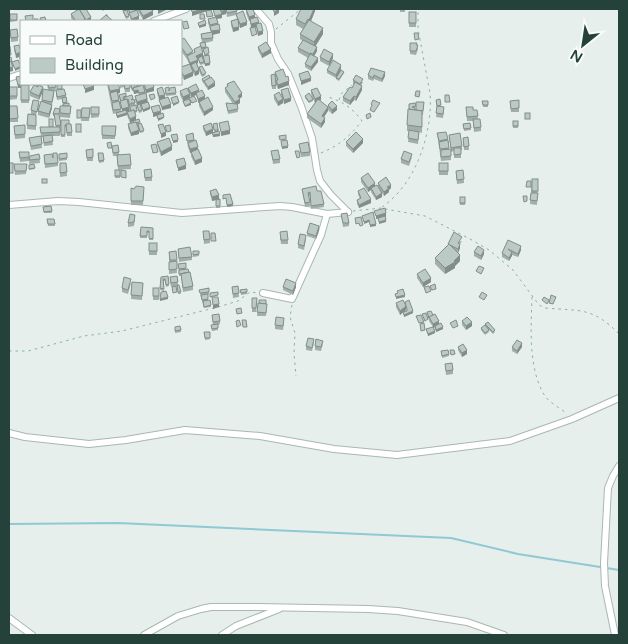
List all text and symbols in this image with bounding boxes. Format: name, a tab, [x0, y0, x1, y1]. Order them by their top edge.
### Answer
legend	[20, 20, 182, 85]
north arrow	[558, 20, 608, 70]
text: Road	[65, 31, 103, 49]
text: N	[568, 46, 586, 66]
text: Building	[65, 56, 124, 74]

